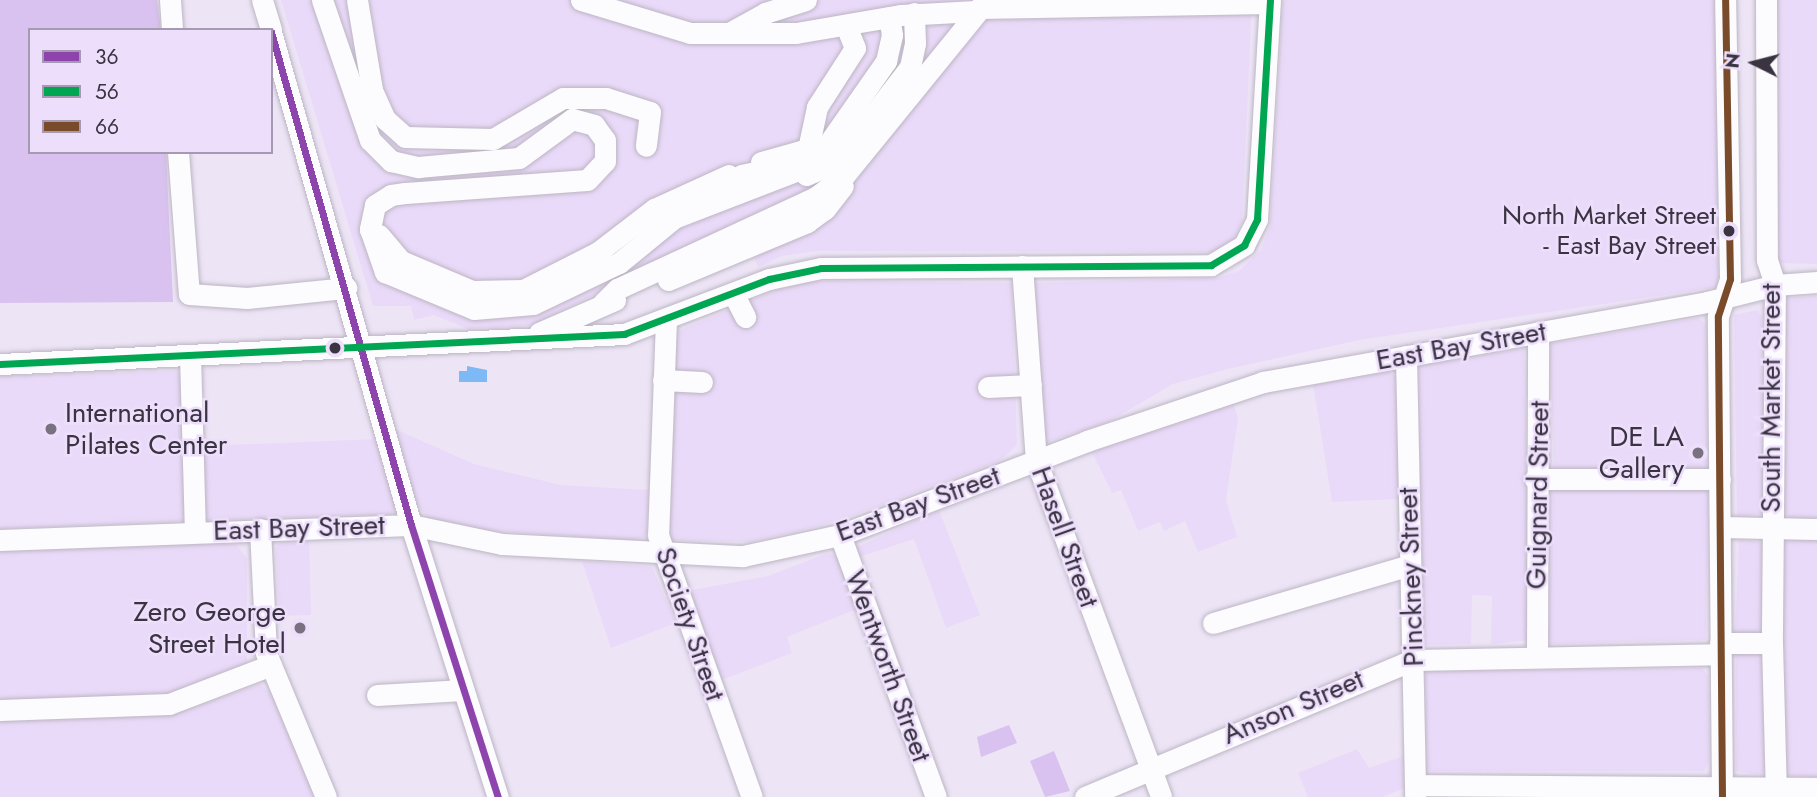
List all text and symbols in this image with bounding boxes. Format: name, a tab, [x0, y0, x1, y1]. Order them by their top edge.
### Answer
legend	[28, 28, 273, 154]
north arrow	[1719, 28, 1789, 98]
text: 36	[95, 42, 119, 72]
text: N	[1718, 52, 1747, 70]
text: 56	[95, 77, 119, 107]
text: 66	[95, 112, 119, 142]
place label: North Market Street - East Bay Street	[1502, 200, 1716, 262]
marker: North Market Street - East Bay Street	[1722, 224, 1736, 238]
street label: South Market Street	[1754, 283, 1788, 513]
street label: East Bay Street	[1374, 315, 1548, 377]
unlabelled marker	[328, 341, 342, 355]
place label: International Pilates Center	[65, 396, 227, 462]
street label: Guignard Street	[1520, 400, 1556, 590]
place label: DE LA Gallery	[1599, 420, 1684, 486]
marker: International Pilates Center	[43, 421, 59, 437]
marker: DE LA Gallery	[1690, 445, 1706, 461]
street label: East Bay Street	[832, 459, 1004, 549]
street label: Hasell Street	[1024, 462, 1106, 612]
street label: Pinckney Street	[1391, 487, 1431, 667]
street label: East Bay Street	[213, 508, 385, 548]
street label: Society Street	[648, 543, 732, 705]
street label: Wentworth Street	[838, 566, 938, 766]
place label: Zero George Street Hotel	[133, 595, 286, 661]
marker: Zero George Street Hotel	[292, 620, 308, 636]
street label: Anson Street	[1218, 662, 1368, 752]

